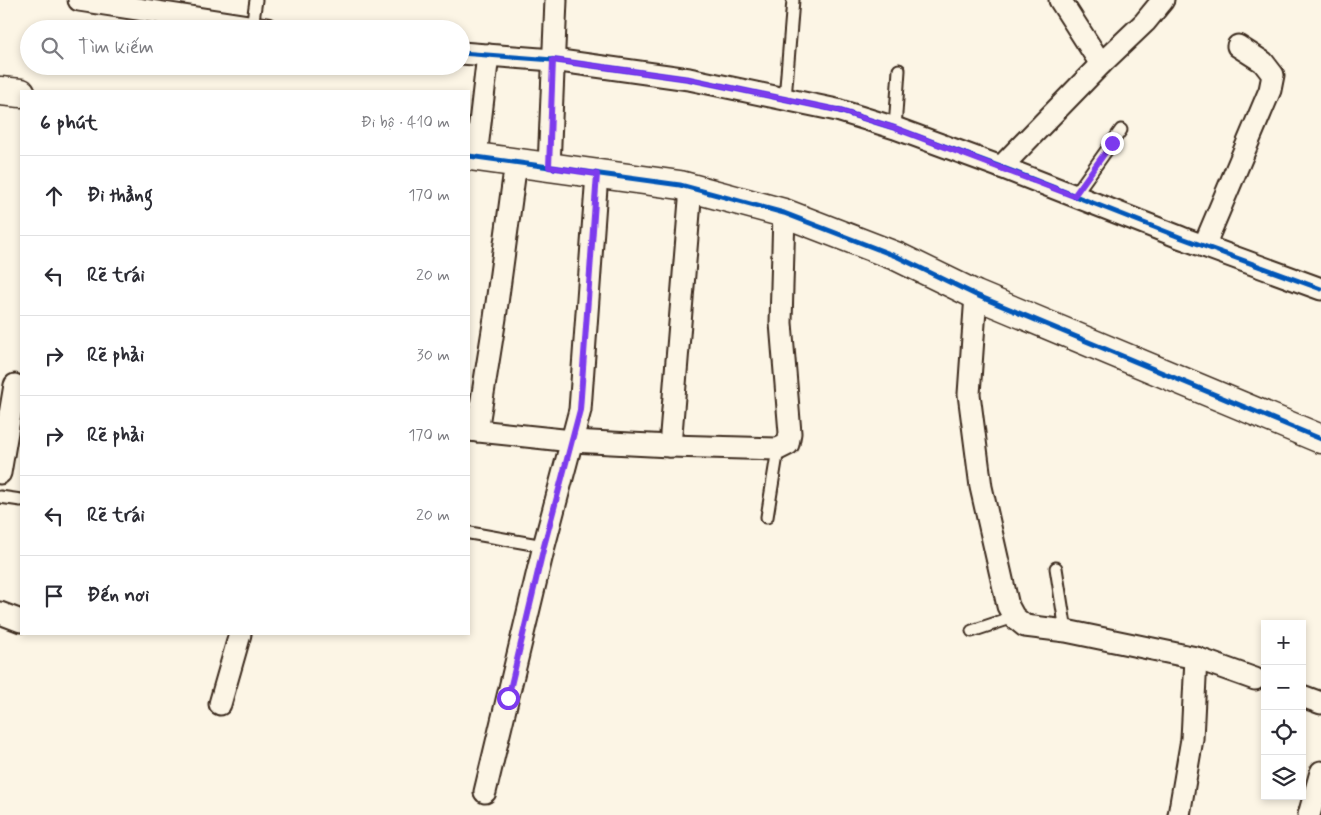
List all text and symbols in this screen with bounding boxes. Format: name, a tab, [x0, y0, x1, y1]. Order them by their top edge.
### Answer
search box	[20, 20, 470, 75]
icon: search	[38, 34, 66, 62]
text: Tìm kiếm	[78, 35, 154, 60]
text: 6 phút	[40, 109, 98, 137]
text: Đi bộ · 410 m	[361, 112, 450, 133]
route end	[1101, 132, 1124, 155]
icon: ahead	[40, 182, 68, 210]
text: Đi thẳng	[87, 183, 153, 208]
text: 170 m	[408, 185, 450, 206]
icon: left	[40, 262, 68, 290]
text: Rẽ trái	[87, 263, 145, 288]
text: 20 m	[416, 265, 450, 286]
icon: right	[40, 342, 68, 370]
text: Rẽ phải	[87, 343, 144, 368]
text: 30 m	[417, 345, 450, 366]
icon: right	[40, 422, 68, 450]
text: Rẽ phải	[87, 423, 144, 448]
text: 170 m	[408, 425, 450, 446]
icon: left	[40, 502, 68, 530]
text: Rẽ trái	[87, 503, 145, 528]
text: 20 m	[416, 505, 450, 526]
icon: arrive	[40, 582, 68, 610]
text: Đến nơi	[87, 583, 149, 608]
map controls	[1261, 620, 1306, 800]
button: +	[1261, 620, 1306, 665]
button: −	[1261, 665, 1306, 710]
route start	[497, 687, 520, 710]
button: locate	[1261, 710, 1306, 755]
button: layers	[1261, 755, 1306, 800]

